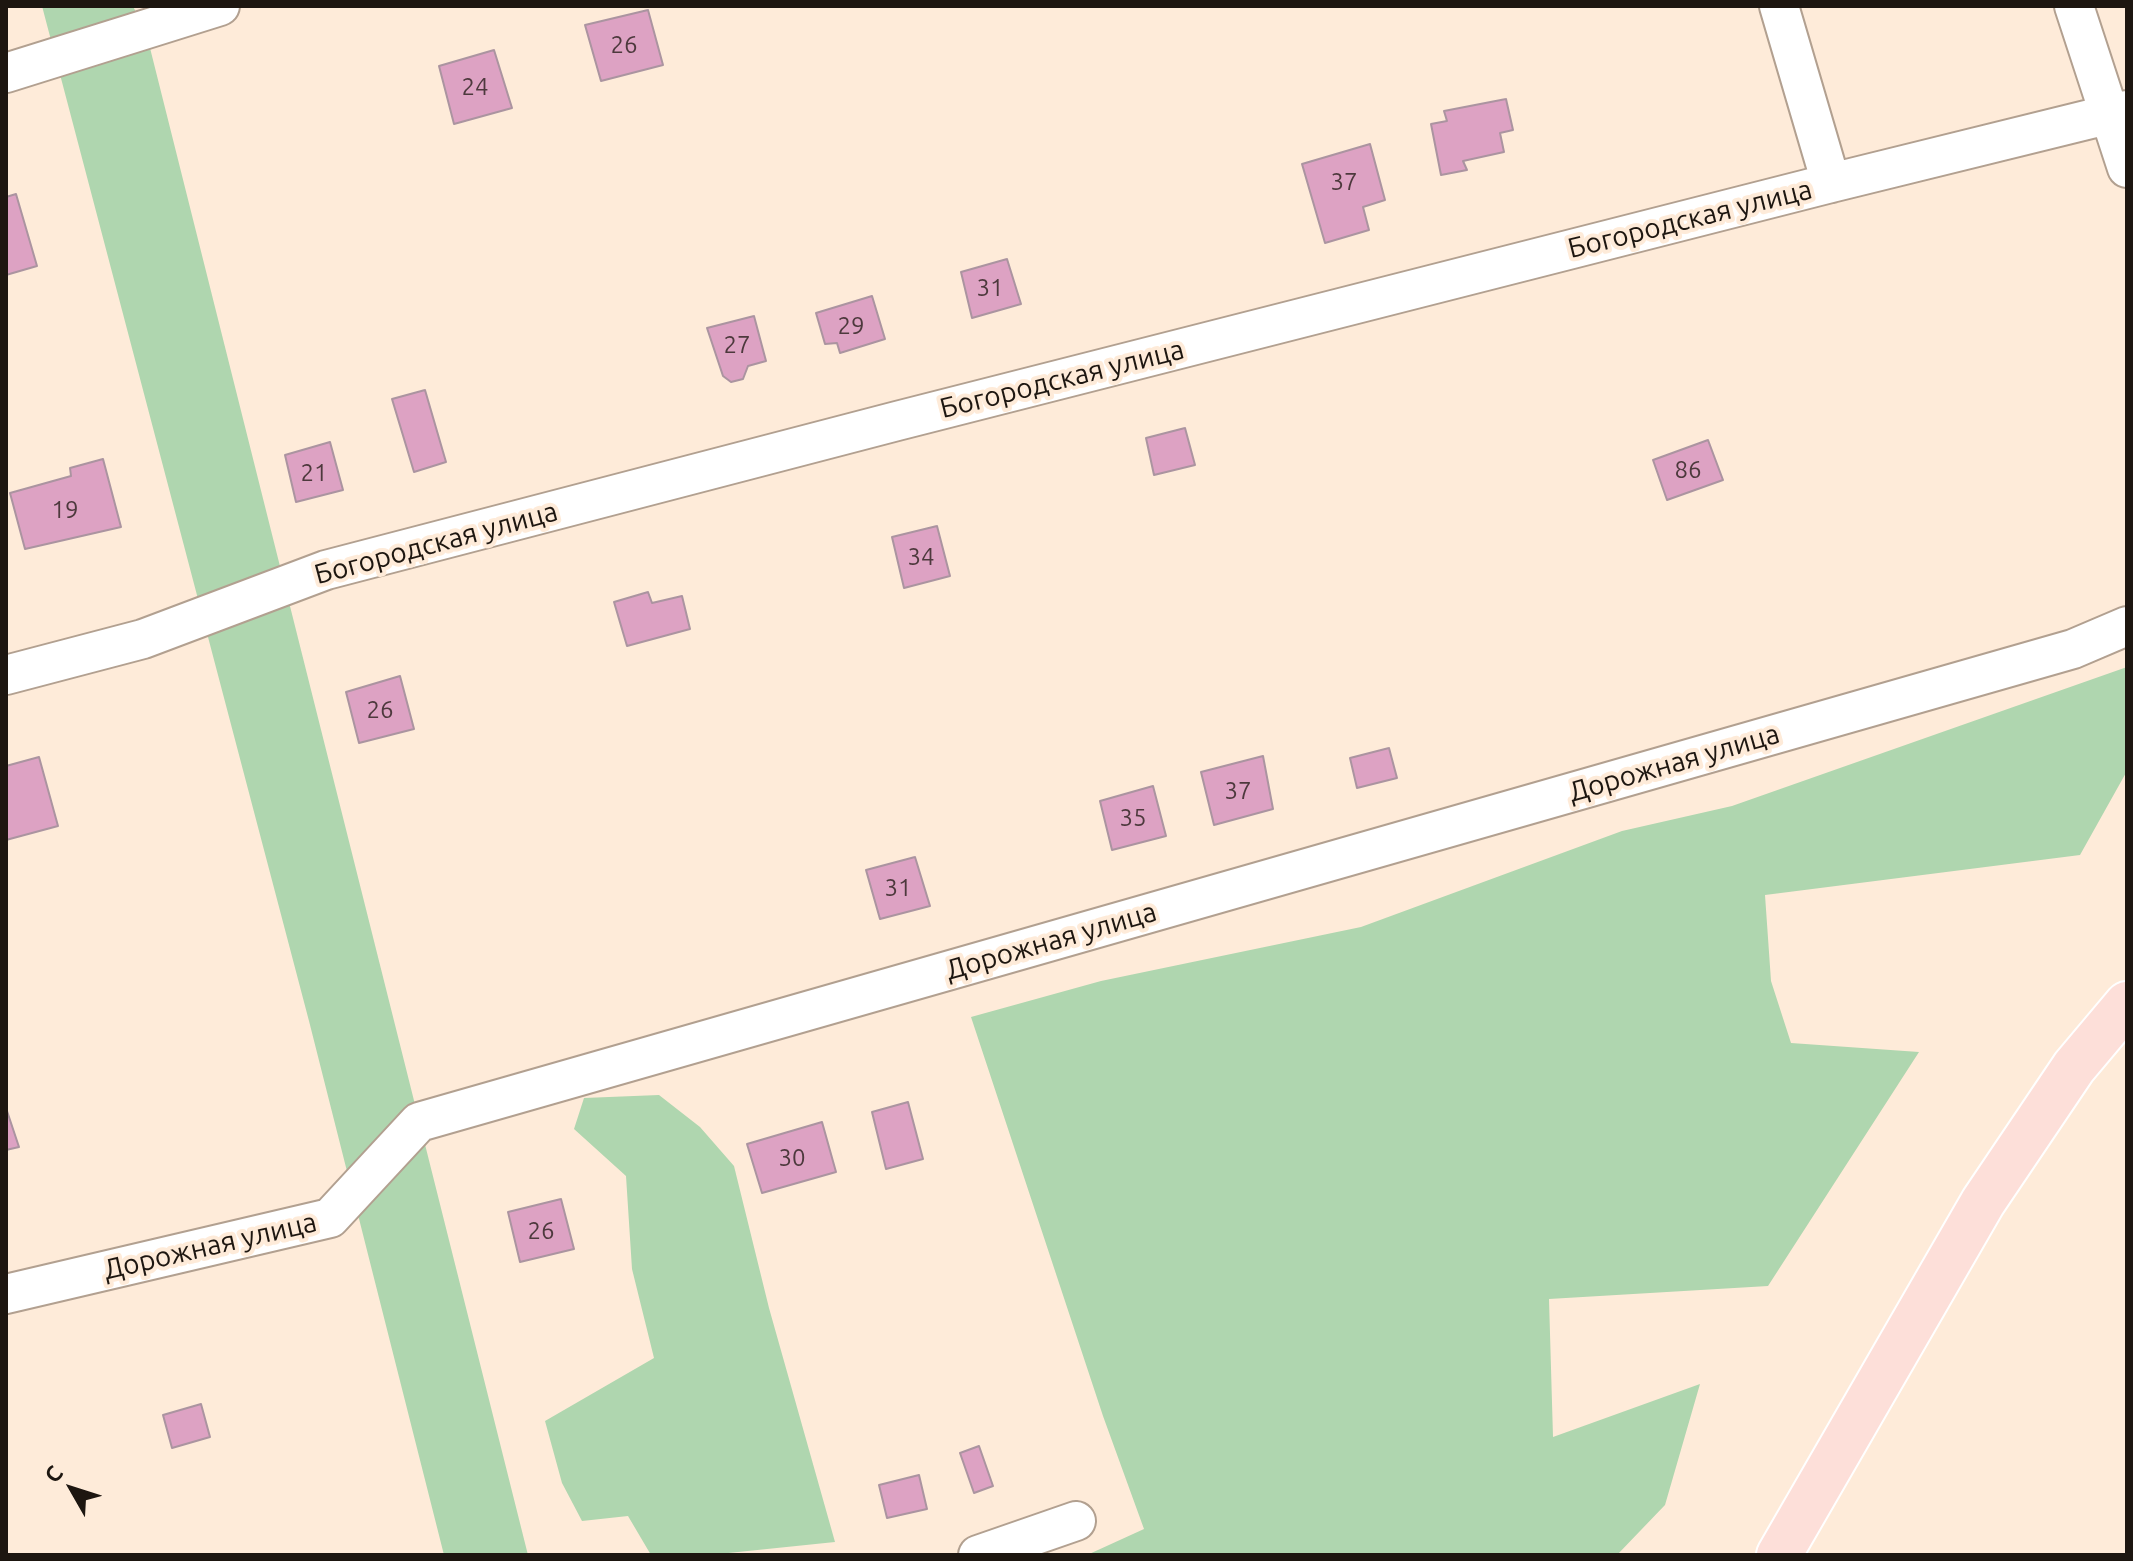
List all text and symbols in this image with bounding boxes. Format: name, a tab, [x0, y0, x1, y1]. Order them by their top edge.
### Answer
house number: 26	[610, 31, 638, 59]
house number: 24	[461, 73, 489, 101]
house number: 37	[1330, 168, 1358, 196]
street label: Богородская улица	[1564, 172, 1816, 266]
house number: 31	[976, 274, 1004, 302]
house number: 29	[837, 312, 865, 340]
house number: 27	[723, 331, 751, 359]
street label: Богородская улица	[936, 332, 1188, 426]
house number: 86	[1674, 456, 1702, 484]
house number: 21	[300, 459, 328, 487]
street label: Богородская улица	[311, 494, 561, 592]
house number: 19	[51, 496, 79, 524]
house number: 34	[907, 543, 935, 571]
house number: 26	[366, 696, 394, 724]
street label: Дорожная улица	[1565, 717, 1783, 809]
house number: 37	[1224, 777, 1252, 805]
house number: 35	[1119, 804, 1147, 832]
house number: 31	[884, 874, 912, 902]
street label: Дорожная улица	[942, 895, 1160, 987]
house number: 30	[778, 1144, 806, 1172]
street label: Дорожная улица	[100, 1205, 320, 1287]
house number: 26	[527, 1217, 555, 1245]
north arrow	[32, 1449, 112, 1529]
text: С	[39, 1460, 67, 1487]

